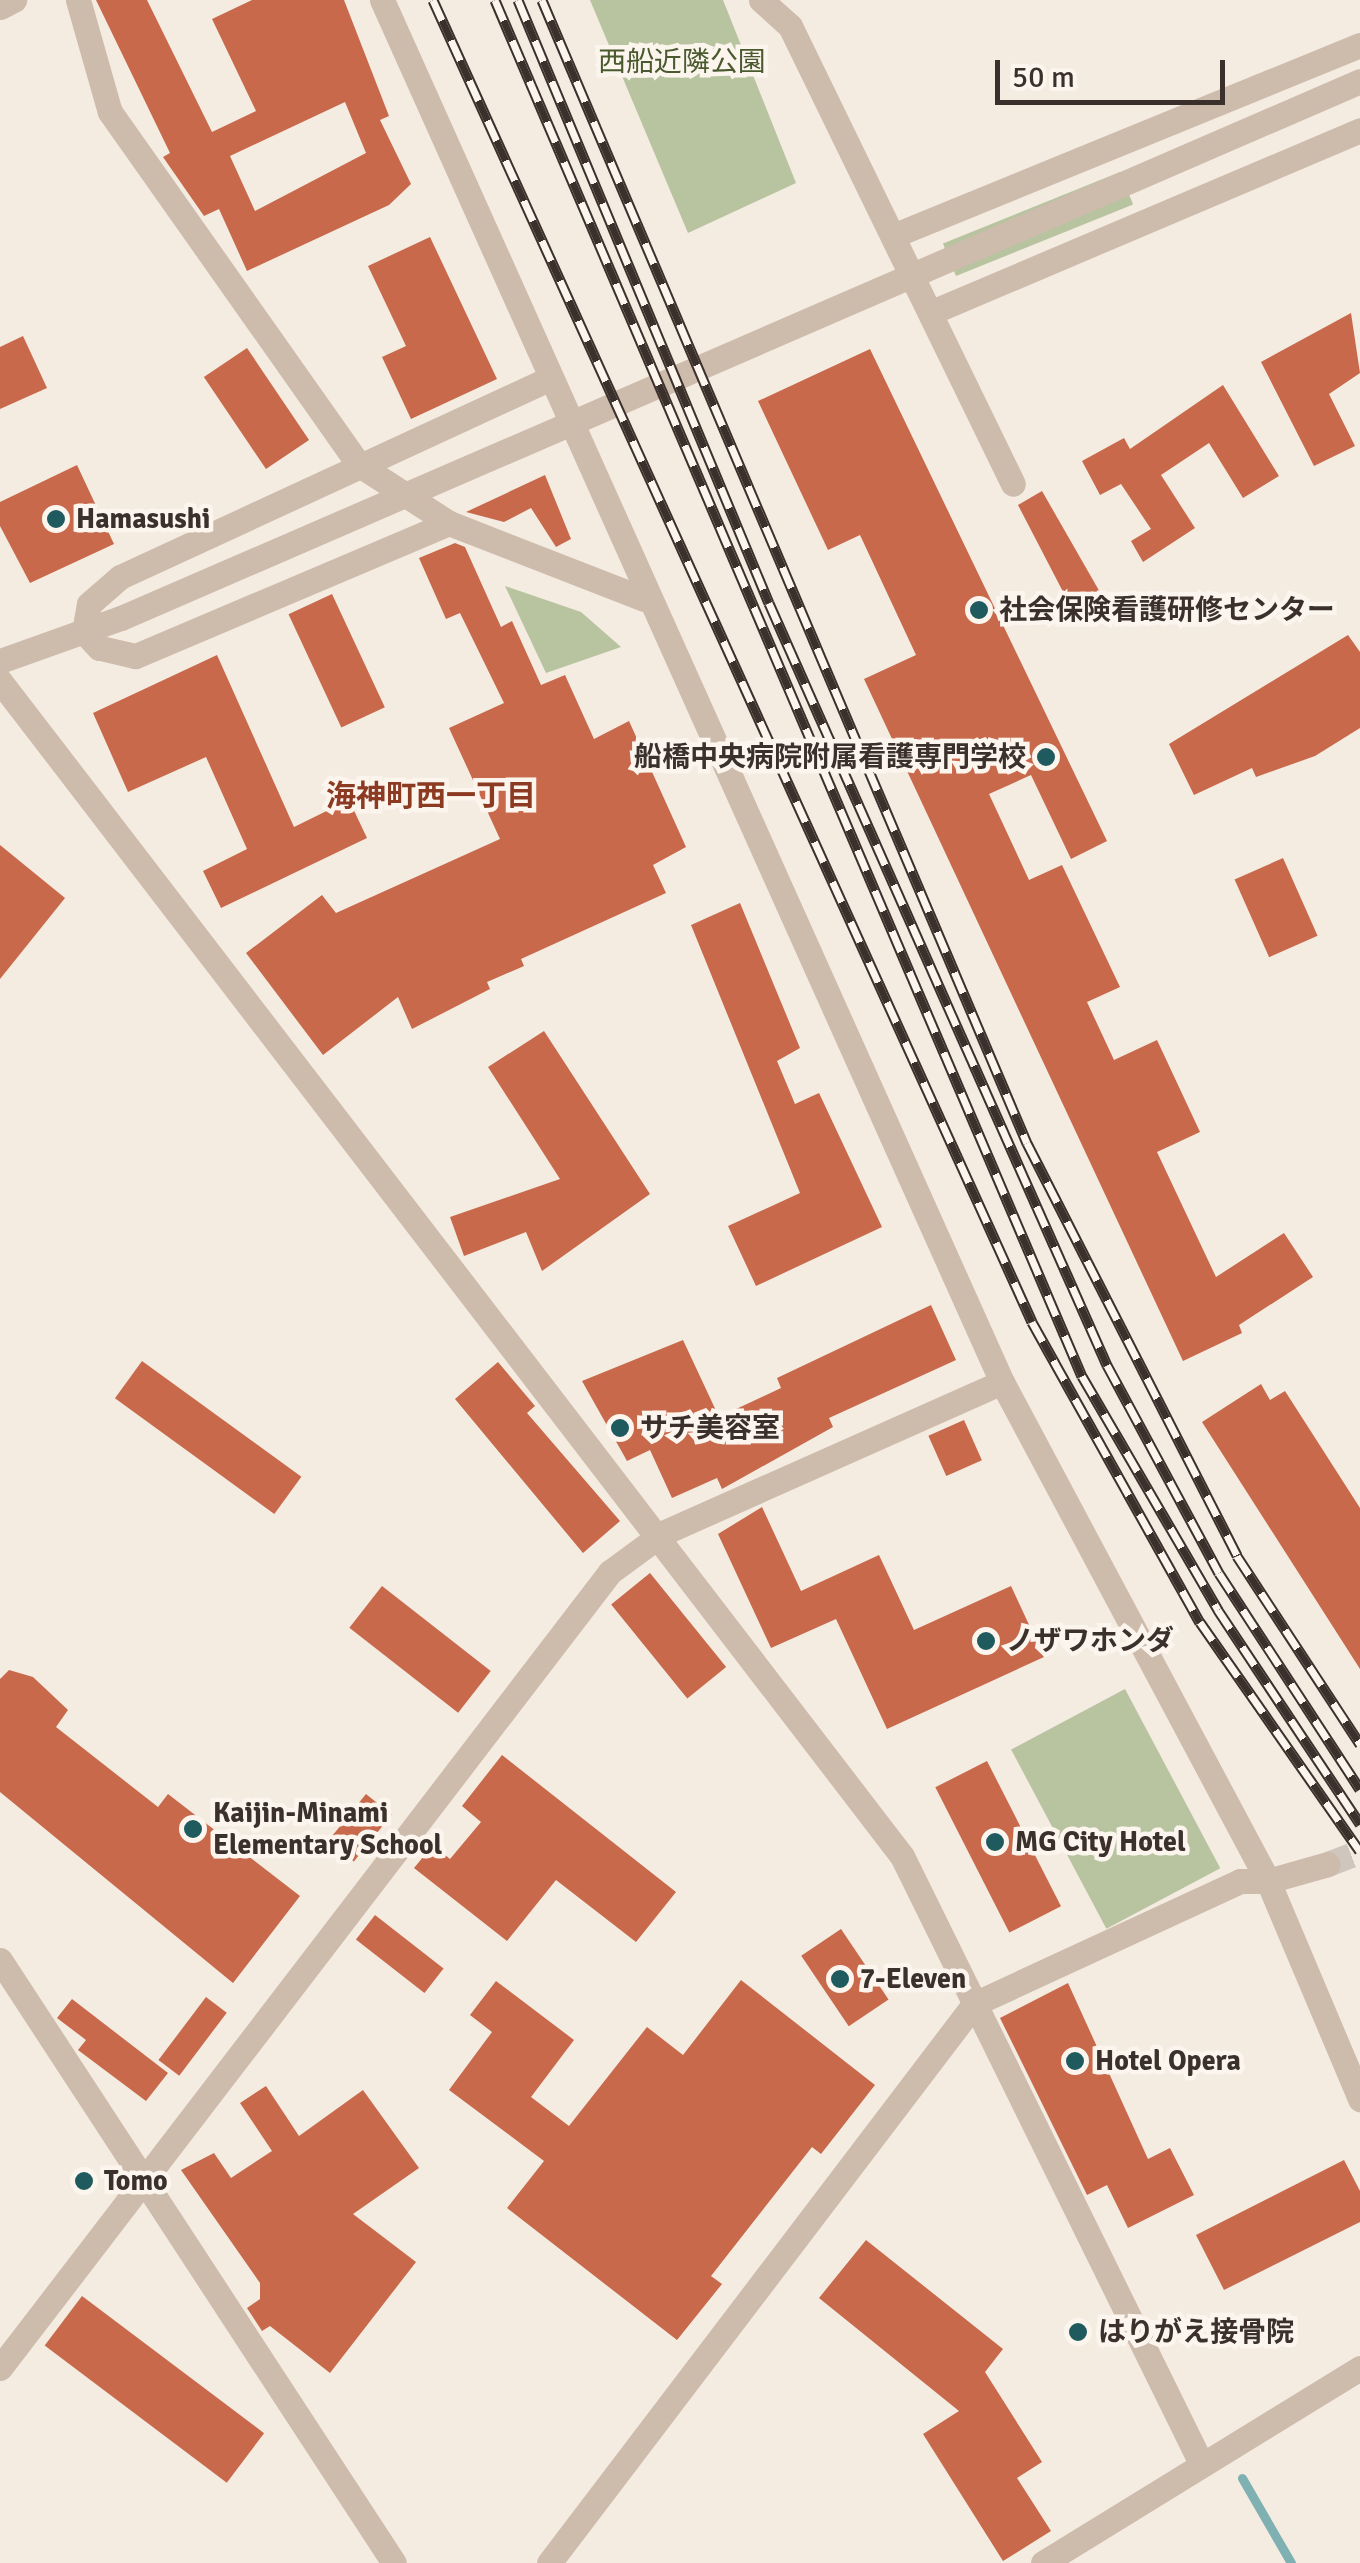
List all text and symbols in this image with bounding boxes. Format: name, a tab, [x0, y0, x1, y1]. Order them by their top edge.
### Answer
scale bar	[1000, 40, 1230, 102]
park label: 西船近隣公園	[598, 45, 766, 79]
text: 50 m	[1012, 59, 1075, 96]
place label: Hamasushi	[76, 502, 210, 536]
marker: Hamasushi	[45, 508, 67, 530]
place label: 社会保険看護研修センター	[999, 593, 1335, 627]
marker: 社会保険看護研修センター	[968, 599, 990, 621]
place label: 船橋中央病院附属看護専門学校	[634, 740, 1026, 774]
marker: 船橋中央病院附属看護専門学校	[1035, 746, 1057, 768]
district label: 海神町西一丁目	[326, 779, 536, 815]
place label: サチ美容室	[640, 1411, 780, 1445]
marker: サチ美容室	[609, 1417, 631, 1439]
place label: ノザワホンダ	[1006, 1624, 1174, 1658]
marker: ノザワホンダ	[975, 1630, 997, 1652]
place label: Kaijin-Minami Elementary School	[213, 1796, 442, 1862]
marker: Kaijin-Minami Elementary School	[182, 1818, 204, 1840]
place label: MG City Hotel	[1015, 1825, 1186, 1859]
marker: MG City Hotel	[984, 1831, 1006, 1853]
place label: 7-Eleven	[860, 1962, 966, 1996]
marker: 7-Eleven	[829, 1968, 851, 1990]
place label: Hotel Opera	[1095, 2044, 1241, 2078]
marker: Hotel Opera	[1064, 2050, 1086, 2072]
place label: Tomo	[104, 2164, 168, 2198]
marker: Tomo	[73, 2170, 95, 2192]
place label: はりがえ接骨院	[1098, 2315, 1294, 2349]
marker: はりがえ接骨院	[1067, 2321, 1089, 2343]

